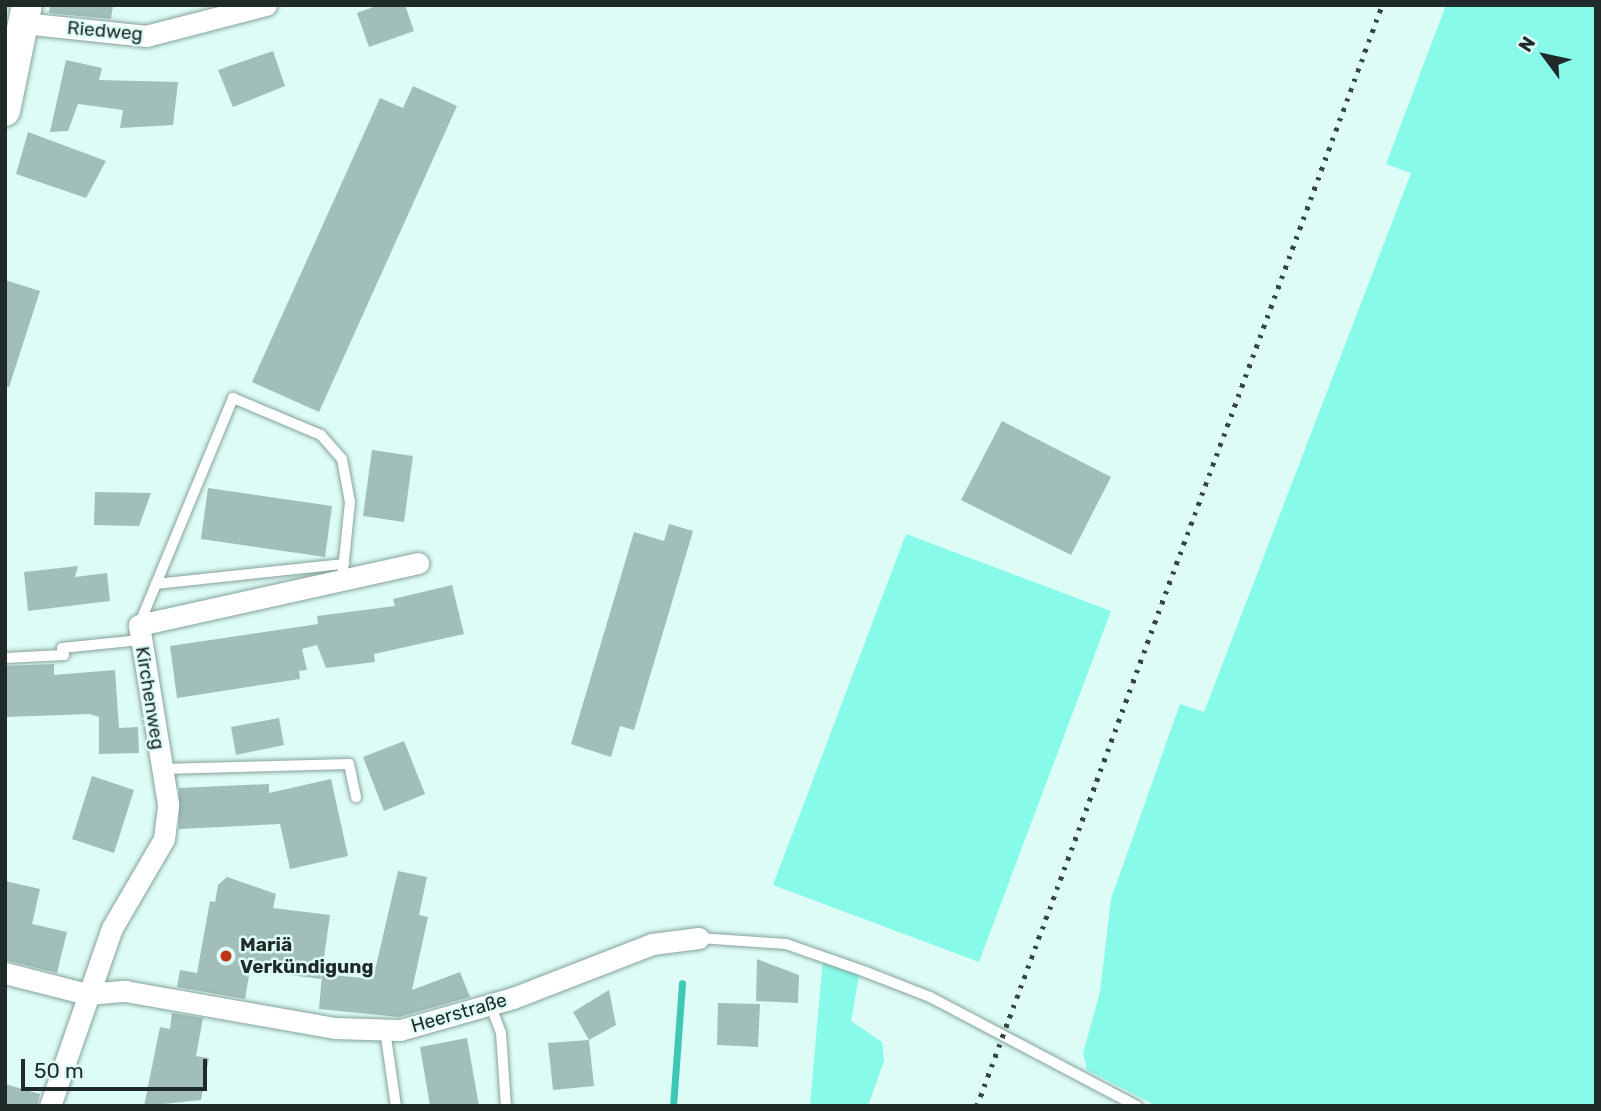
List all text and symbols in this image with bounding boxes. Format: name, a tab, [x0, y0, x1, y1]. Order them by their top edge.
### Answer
street label: Riedweg	[66, 16, 144, 46]
north arrow	[1510, 21, 1580, 91]
text: N	[1514, 32, 1540, 56]
street label: Kirchenweg	[131, 645, 169, 751]
place label: Mariä Verkündigung	[240, 934, 373, 978]
marker: Mariä Verkündigung	[218, 948, 234, 964]
street label: Heerstraße	[408, 988, 510, 1038]
scale bar	[24, 1044, 210, 1088]
text: 50 m	[34, 1058, 84, 1083]

